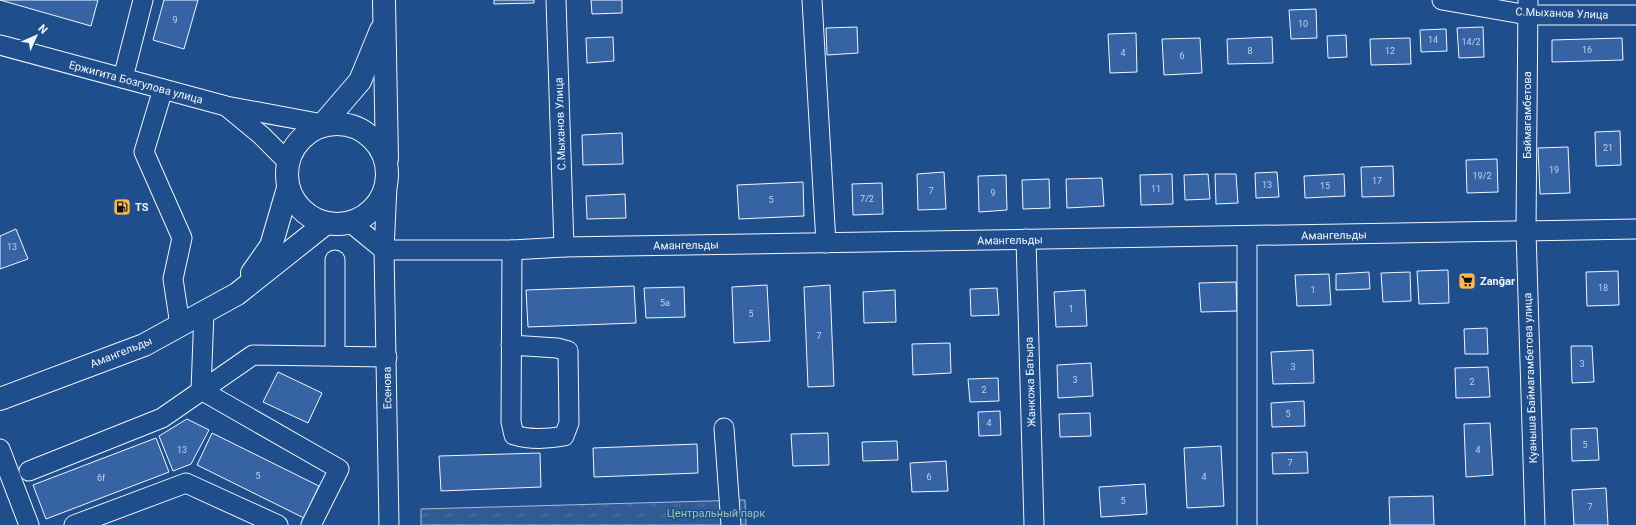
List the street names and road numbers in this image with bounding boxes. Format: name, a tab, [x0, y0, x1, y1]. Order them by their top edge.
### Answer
street label: С.Мыханов Улица	[1515, 5, 1609, 22]
street label: Ержигита Бозгулова улица	[67, 58, 204, 107]
street label: Баймагамбетова	[1521, 71, 1534, 159]
street label: С.Мыханов Улица	[552, 77, 569, 171]
street label: Амангельды	[1301, 228, 1367, 243]
street label: Амангельды	[977, 233, 1043, 248]
street label: Амангельды	[653, 238, 719, 253]
street label: Куаныша Баймагамбетова улица	[1521, 292, 1540, 464]
street label: Амангельды	[88, 334, 154, 371]
street label: Жанкожа Батыра	[1022, 337, 1039, 427]
street label: Есенова	[381, 367, 394, 409]

